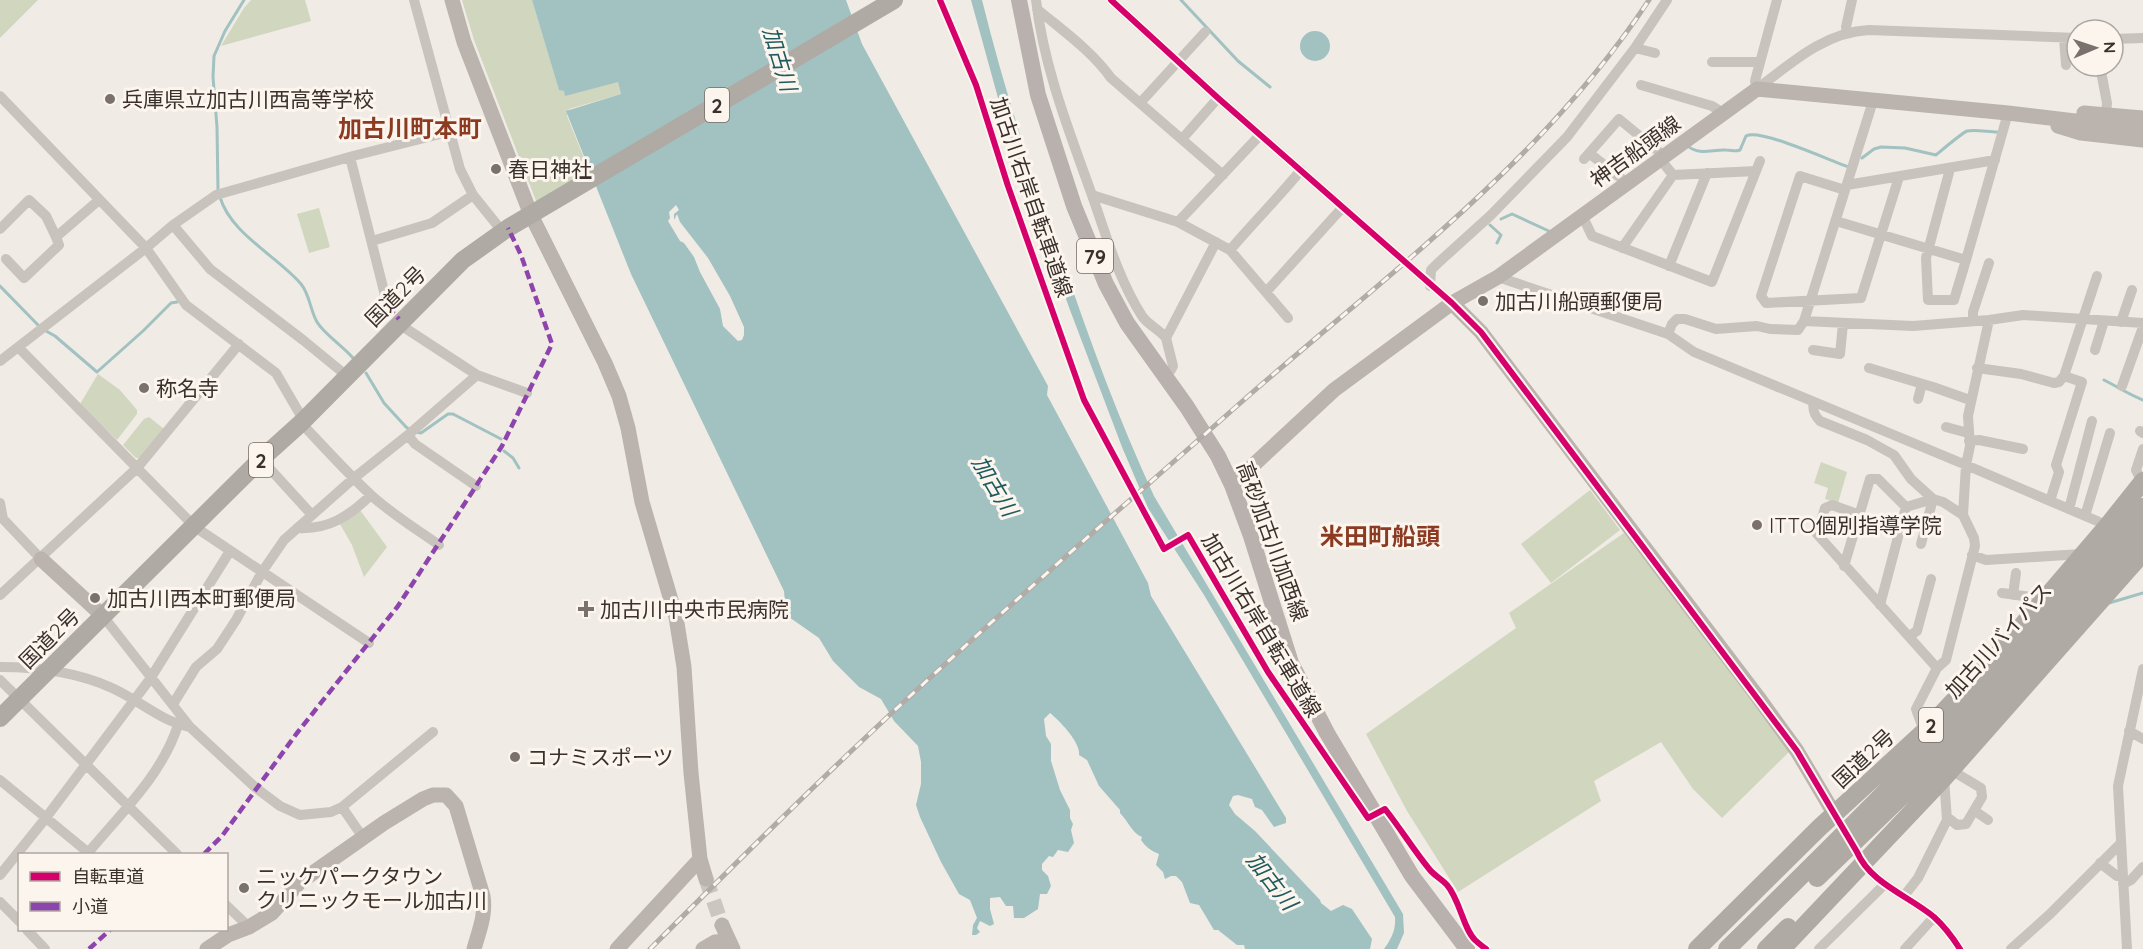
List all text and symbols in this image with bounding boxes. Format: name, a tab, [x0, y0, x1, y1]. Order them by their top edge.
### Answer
north arrow	[2065, 18, 2125, 78]
water label: 加古川	[757, 23, 804, 97]
text: N	[2100, 41, 2120, 54]
place label: 兵庫県立加古川西高等学校	[122, 86, 374, 112]
road number: 2	[705, 88, 729, 122]
marker: 兵庫県立加古川西高等学校	[103, 92, 117, 106]
street label: 加古川右岸自転車道線	[986, 93, 1078, 301]
street label: 神吉船頭線	[1585, 110, 1685, 192]
district label: 加古川町本町	[338, 113, 482, 143]
place label: 春日神社	[508, 156, 592, 182]
marker: 春日神社	[489, 162, 503, 176]
road number: 79	[1077, 239, 1113, 273]
street label: 国道2号	[359, 260, 431, 332]
place label: 加古川船頭郵便局	[1495, 288, 1663, 314]
marker: 加古川船頭郵便局	[1476, 294, 1490, 308]
place label: 称名寺	[156, 375, 219, 401]
marker: 称名寺	[137, 381, 151, 395]
road number: 2	[249, 443, 273, 477]
water label: 加古川	[966, 450, 1025, 523]
street label: 高砂加古川加西線	[1232, 458, 1314, 624]
place label: ITTO個別指導学院	[1769, 512, 1942, 538]
marker: ITTO個別指導学院	[1750, 518, 1764, 532]
district label: 米田町船頭	[1320, 521, 1440, 551]
street label: 加古川右岸自転車道線	[1197, 528, 1327, 722]
street label: 加古川バイパス	[1939, 577, 2057, 703]
place label: 加古川西本町郵便局	[107, 585, 296, 611]
marker: 加古川西本町郵便局	[88, 591, 102, 605]
place label: 加古川中央市民病院	[600, 596, 789, 622]
marker: 加古川中央市民病院	[577, 600, 595, 618]
street label: 国道2号	[13, 602, 85, 674]
road number: 2	[1919, 708, 1943, 742]
street label: 国道2号	[1827, 723, 1899, 793]
place label: コナミスポーツ	[527, 744, 674, 770]
marker: コナミスポーツ	[508, 750, 522, 764]
water label: 加古川	[1241, 846, 1305, 917]
legend	[18, 853, 228, 931]
place label: ニッケパークタウン クリニックモール加古川	[256, 863, 487, 913]
text: 自転車道	[72, 865, 144, 888]
marker: ニッケパークタウン クリニックモール加古川	[237, 881, 251, 895]
text: 小道	[72, 895, 108, 918]

